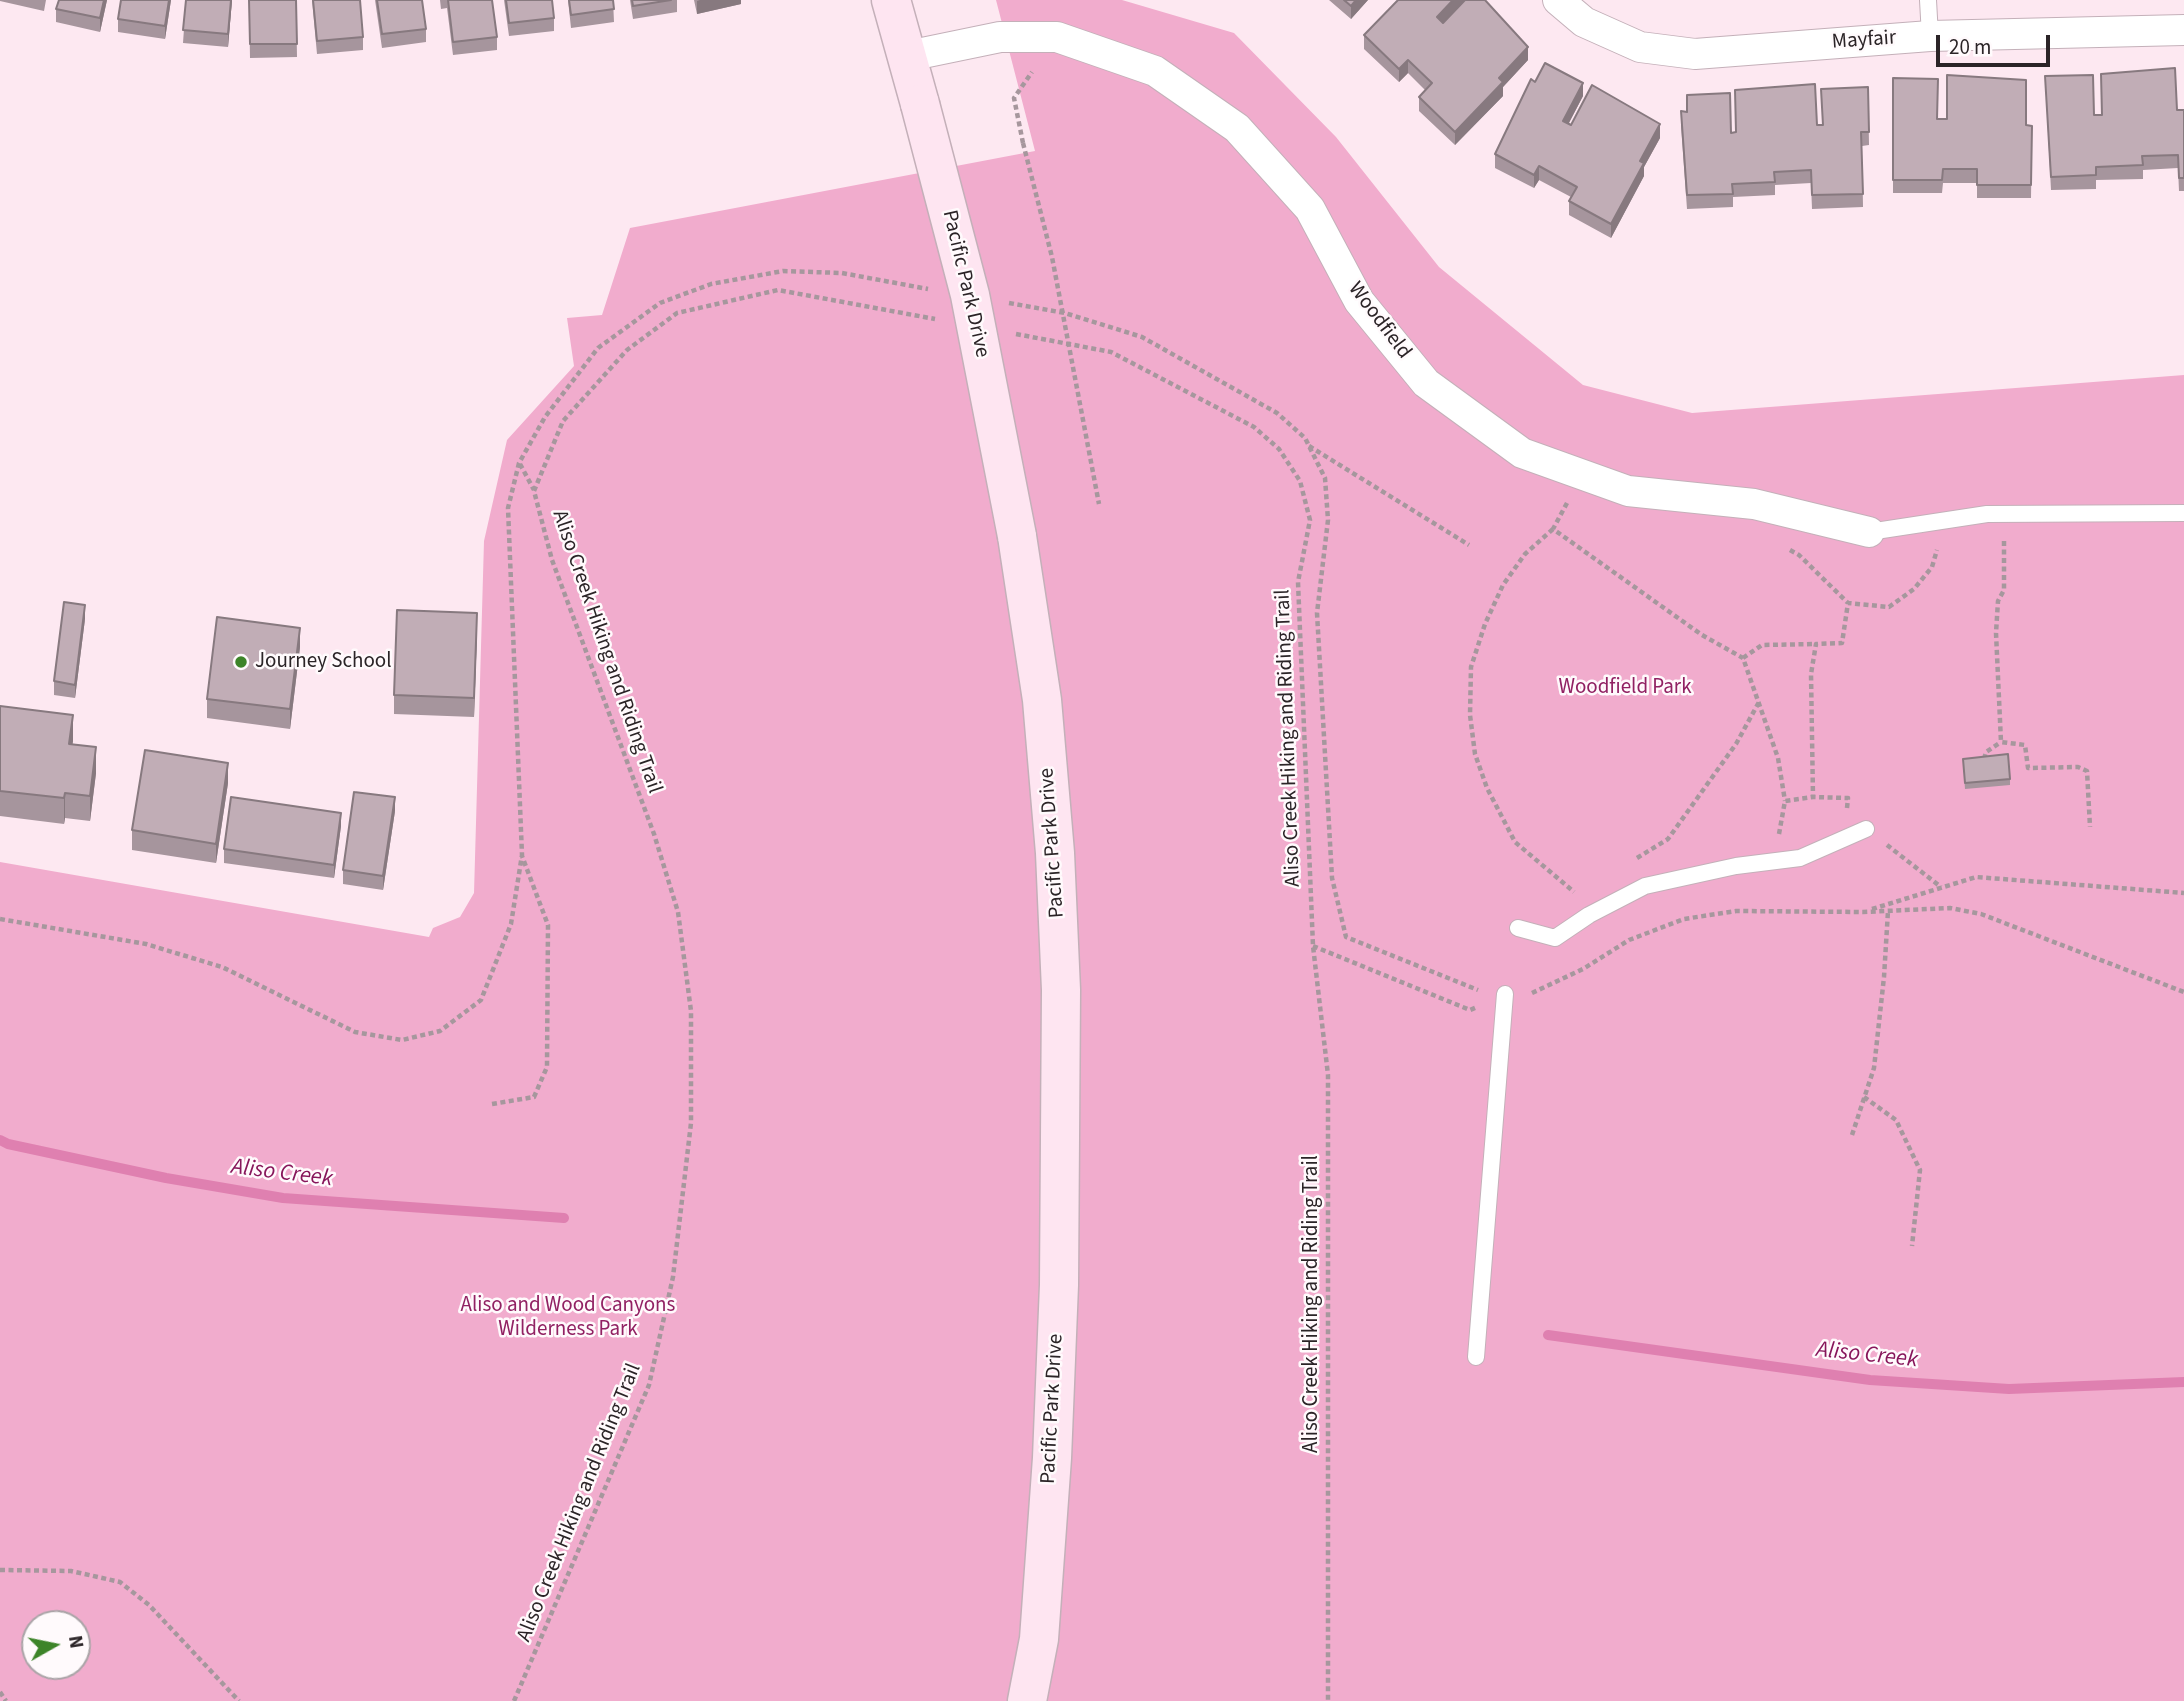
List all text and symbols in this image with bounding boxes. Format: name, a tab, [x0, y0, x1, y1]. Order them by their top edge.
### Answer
scale bar	[1939, 21, 2053, 65]
street label: Mayfair	[1831, 26, 1897, 56]
text: 20 m	[1949, 32, 1991, 62]
street label: Pacific Park Drive	[936, 208, 994, 360]
street label: Woodfield	[1342, 278, 1416, 364]
street label: Aliso Creek Hiking and Riding Trail	[546, 507, 666, 797]
street label: Aliso Creek Hiking and Riding Trail	[1271, 589, 1307, 887]
place label: Journey School	[255, 649, 392, 675]
marker: Journey School	[233, 654, 249, 670]
park label: Woodfield Park	[1558, 675, 1692, 701]
street label: Pacific Park Drive	[1035, 767, 1071, 919]
water label: Aliso Creek	[230, 1154, 334, 1194]
street label: Aliso Creek Hiking and Riding Trail	[1299, 1155, 1325, 1453]
park label: Aliso and Wood Canyons Wilderness Park	[461, 1293, 675, 1343]
street label: Pacific Park Drive	[1036, 1333, 1070, 1485]
water label: Aliso Creek	[1815, 1337, 1919, 1375]
street label: Aliso Creek Hiking and Riding Trail	[513, 1360, 647, 1646]
north arrow	[21, 1610, 91, 1680]
text: N	[61, 1634, 90, 1650]

